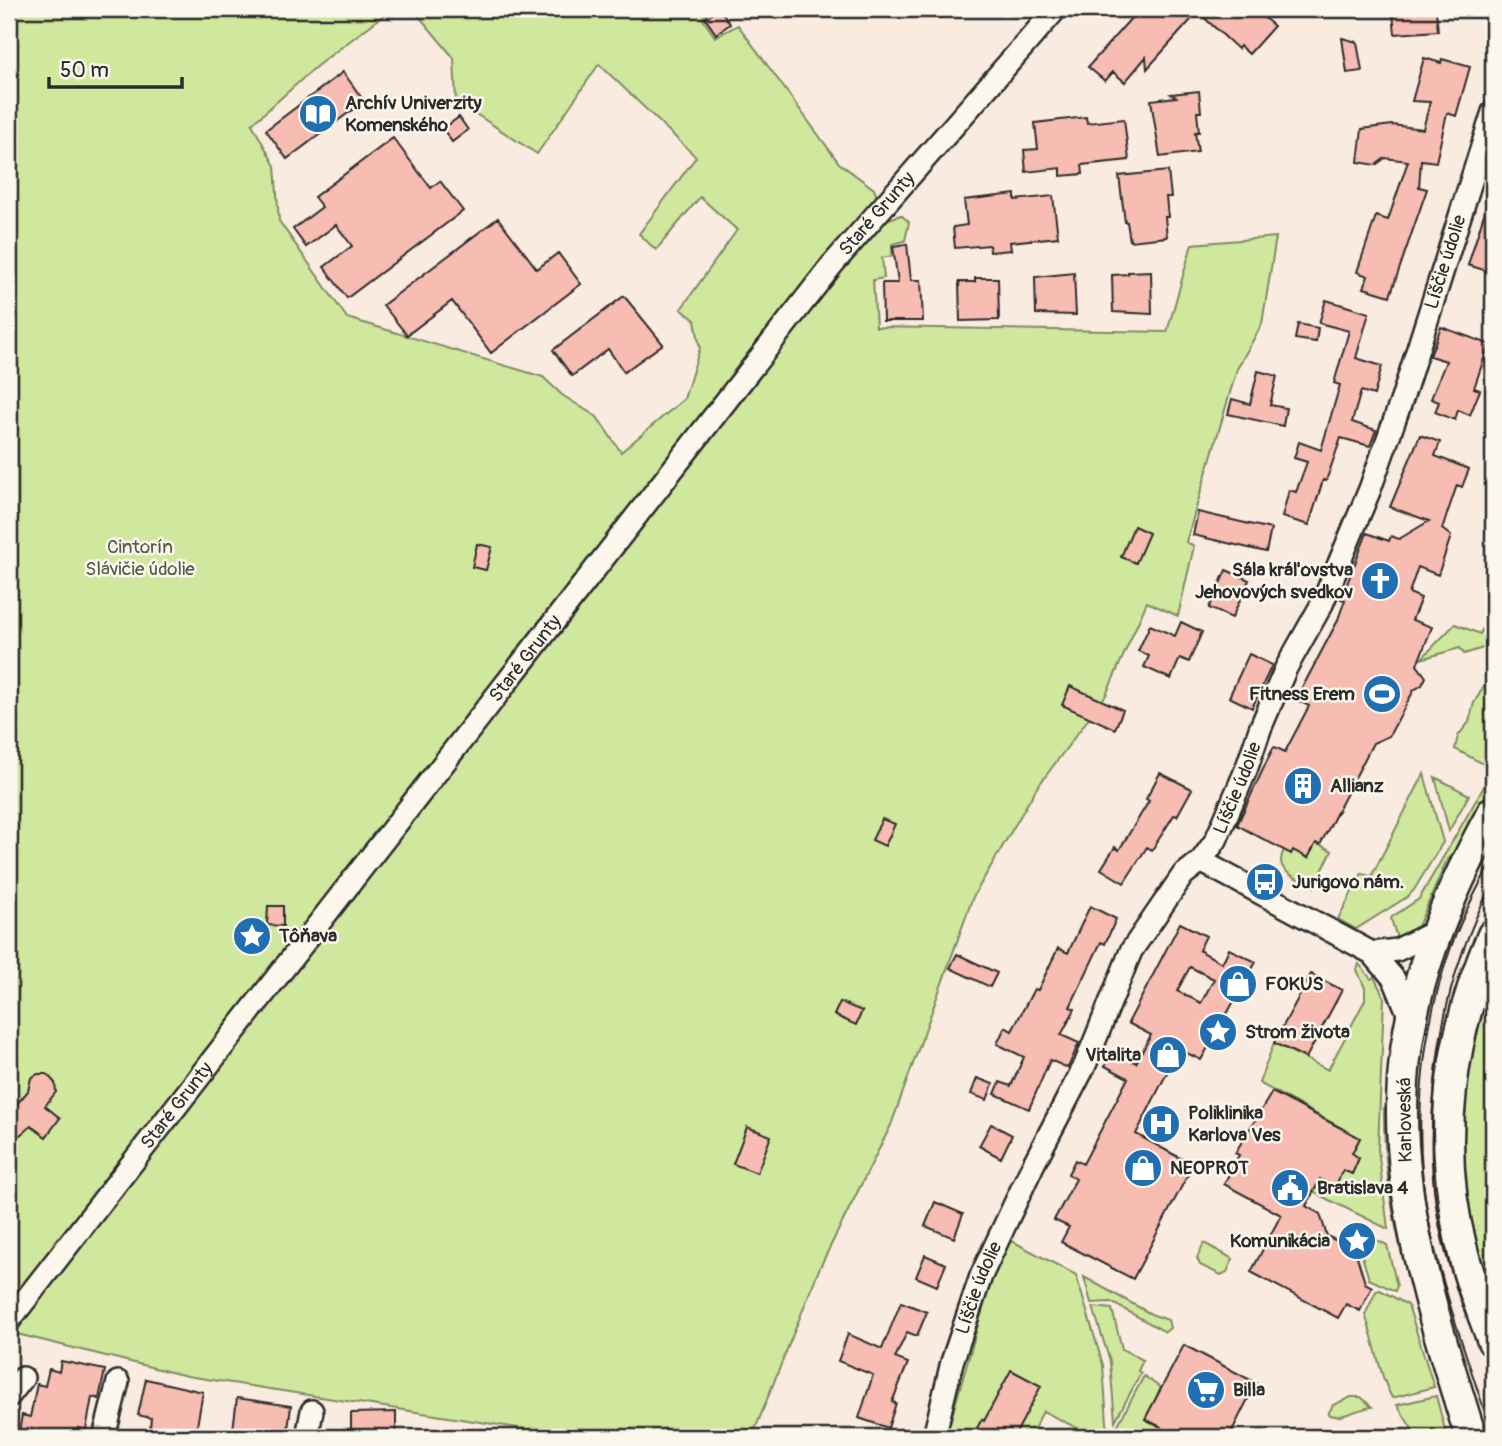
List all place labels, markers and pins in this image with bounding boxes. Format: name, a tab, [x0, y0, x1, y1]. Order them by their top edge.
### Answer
place label: Archív Univerzity Komenského	[345, 91, 483, 137]
library icon: Archív Univerzity Komenského	[297, 93, 339, 135]
place label: Sála kráľovstva Jehovových svedkov	[1195, 558, 1353, 604]
church icon: Sála kráľovstva Jehovových svedkov	[1359, 560, 1401, 602]
sports icon: Fitness Erem	[1361, 673, 1403, 715]
place label: Fitness Erem	[1249, 682, 1355, 706]
building icon: Allianz	[1282, 765, 1324, 807]
place label: Allianz	[1330, 774, 1384, 798]
bus stop icon: Jurigovo nám.	[1244, 861, 1286, 903]
place label: Jurigovo nám.	[1292, 870, 1404, 894]
place icon: Tôňava	[231, 915, 273, 957]
place label: Tôňava	[278, 924, 337, 948]
shop icon: FOKUS	[1217, 963, 1259, 1005]
place label: FOKUS	[1265, 972, 1324, 996]
place icon: Strom života	[1197, 1011, 1239, 1053]
place label: Strom života	[1245, 1020, 1350, 1044]
shop icon: Vitalita	[1147, 1034, 1189, 1076]
place label: Vitalita	[1085, 1043, 1141, 1067]
place label: Poliklinika Karlova Ves	[1188, 1101, 1281, 1147]
hospital icon: Poliklinika Karlova Ves	[1140, 1103, 1182, 1145]
shop icon: NEOPROT	[1122, 1147, 1164, 1189]
place label: NEOPROT	[1170, 1156, 1249, 1180]
public building icon: Bratislava 4	[1269, 1167, 1311, 1209]
place label: Bratislava 4	[1317, 1176, 1408, 1200]
place icon: Komunikácia	[1336, 1220, 1378, 1262]
place label: Komunikácia	[1230, 1229, 1330, 1253]
supermarket icon: Billa	[1185, 1369, 1227, 1411]
place label: Billa	[1233, 1378, 1265, 1402]

